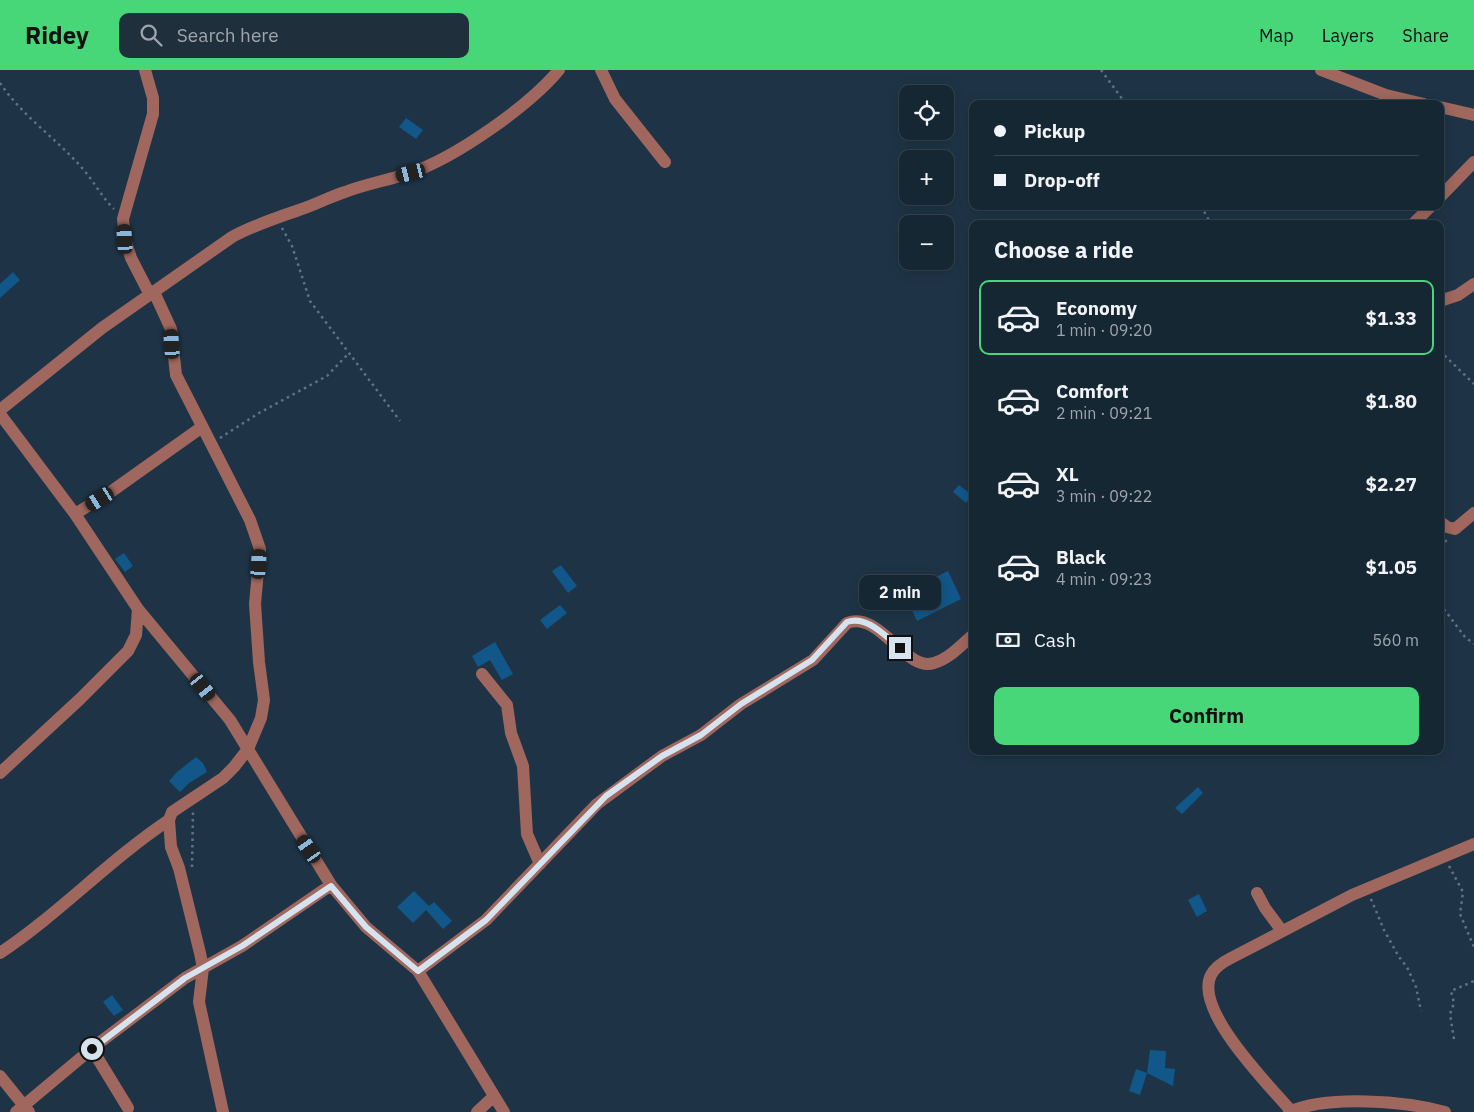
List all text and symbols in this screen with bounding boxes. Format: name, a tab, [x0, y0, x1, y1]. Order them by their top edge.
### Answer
search box	[119, 13, 469, 58]
text: Ridey	[25, 19, 89, 51]
icon: search	[137, 21, 165, 49]
text: Search here	[177, 23, 279, 47]
text: Map	[1259, 24, 1294, 47]
text: Layers	[1322, 24, 1374, 47]
text: Share	[1402, 24, 1449, 47]
map controls	[899, 85, 954, 270]
button: locate	[899, 85, 954, 140]
text: Pickup	[1024, 119, 1085, 143]
button: +	[899, 150, 954, 205]
car	[394, 162, 427, 184]
text: Drop-off	[1024, 168, 1100, 192]
button: −	[899, 215, 954, 270]
car	[116, 224, 133, 254]
text: Choose a ride	[994, 235, 1134, 264]
icon: car	[996, 295, 1041, 340]
text: Economy	[1056, 296, 1137, 320]
text: $1.33	[1365, 306, 1417, 330]
text: 1 min · 09:20	[1056, 320, 1152, 340]
car	[163, 329, 180, 359]
icon: car	[996, 378, 1041, 423]
text: Comfort	[1056, 379, 1129, 403]
text: $1.80	[1365, 389, 1417, 413]
text: 2 min · 09:21	[1056, 403, 1152, 423]
icon: car	[996, 461, 1041, 506]
text: XL	[1056, 462, 1079, 486]
text: $2.27	[1365, 472, 1417, 496]
car	[83, 485, 116, 513]
text: 3 min · 09:22	[1056, 486, 1152, 506]
icon: car	[996, 544, 1041, 589]
text: Black	[1056, 545, 1106, 569]
car	[250, 549, 267, 579]
text: $1.05	[1365, 555, 1417, 579]
text: 4 min · 09:23	[1056, 569, 1152, 589]
callout: 2 min	[859, 576, 941, 610]
text: 2 min	[879, 582, 921, 602]
icon: cash	[994, 626, 1022, 654]
text: Cash	[1034, 628, 1076, 652]
text: 560 m	[1372, 630, 1419, 650]
route end	[889, 637, 911, 659]
car	[187, 671, 218, 703]
button: Confirm	[994, 687, 1419, 745]
car	[294, 832, 323, 866]
route start	[81, 1038, 103, 1060]

